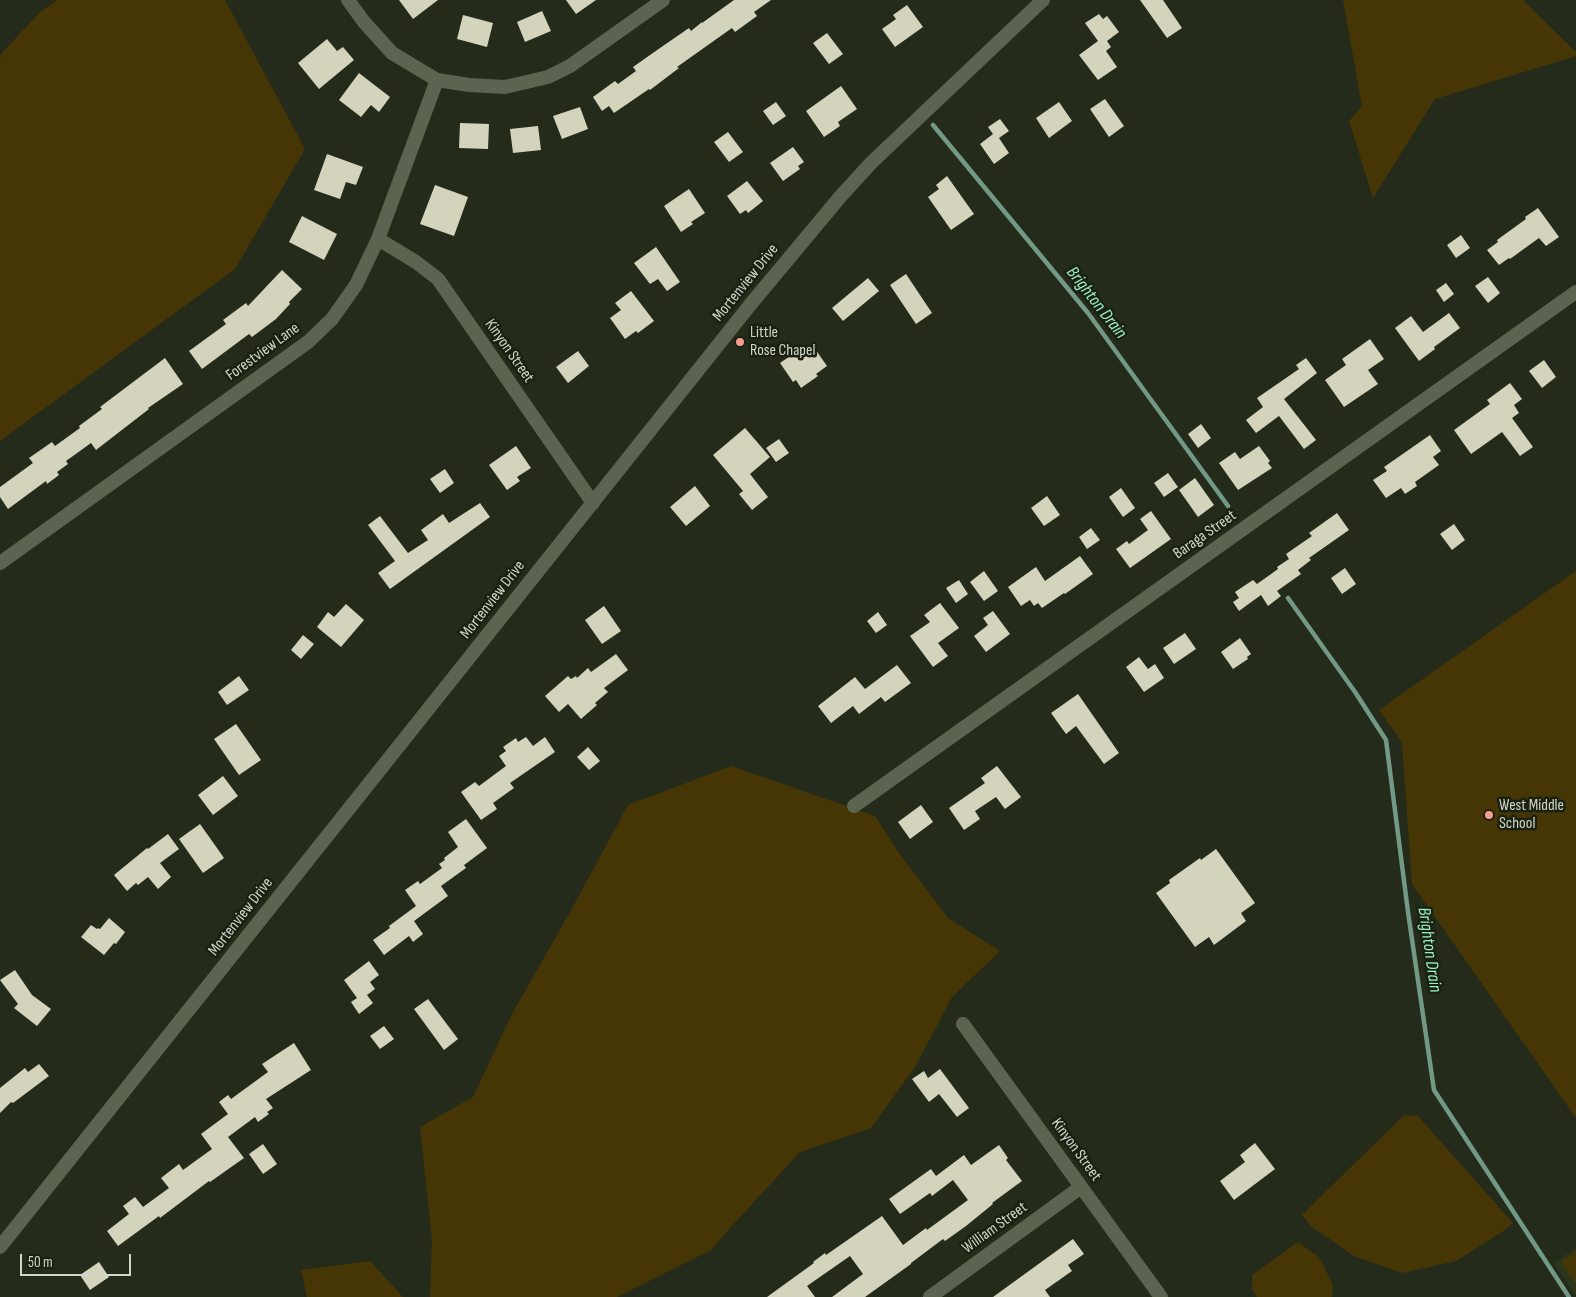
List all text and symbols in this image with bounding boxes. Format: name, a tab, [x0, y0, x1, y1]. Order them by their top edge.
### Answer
street label: Mortenview Drive	[709, 240, 783, 326]
water label: Brighton Drain	[1061, 263, 1131, 343]
street label: Kinyon Street	[480, 316, 538, 386]
street label: Forestview Lane	[222, 319, 304, 385]
place label: Little Rose Chapel	[750, 323, 815, 361]
marker: Little Rose Chapel	[734, 336, 746, 348]
street label: Baraga Street	[1170, 506, 1240, 564]
street label: Mortenview Drive	[457, 557, 529, 643]
place label: West Middle School	[1499, 796, 1564, 834]
marker: West Middle School	[1483, 809, 1495, 821]
street label: Mortenview Drive	[205, 874, 277, 960]
water label: Brighton Drain	[1412, 906, 1446, 994]
street label: Kinyon Street	[1047, 1115, 1105, 1185]
street label: William Street	[959, 1198, 1031, 1258]
scale bar	[22, 1244, 134, 1276]
text: 50 m	[28, 1253, 53, 1272]

